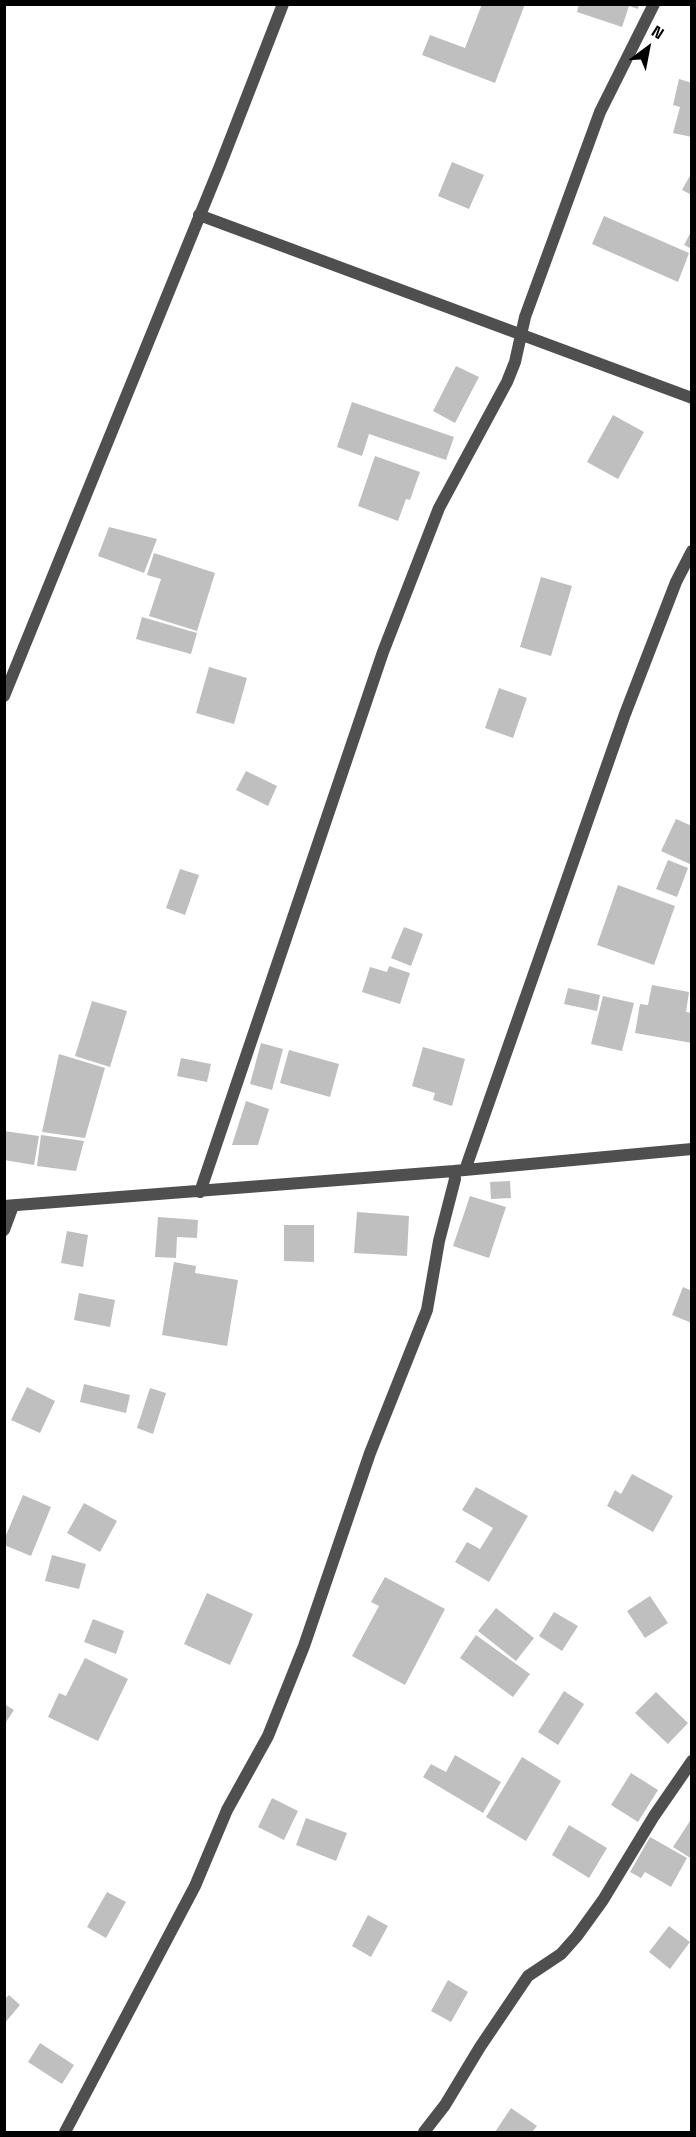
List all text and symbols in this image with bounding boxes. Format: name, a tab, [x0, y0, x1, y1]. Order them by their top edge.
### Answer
north arrow	[618, 18, 678, 78]
text: N	[648, 21, 668, 44]

